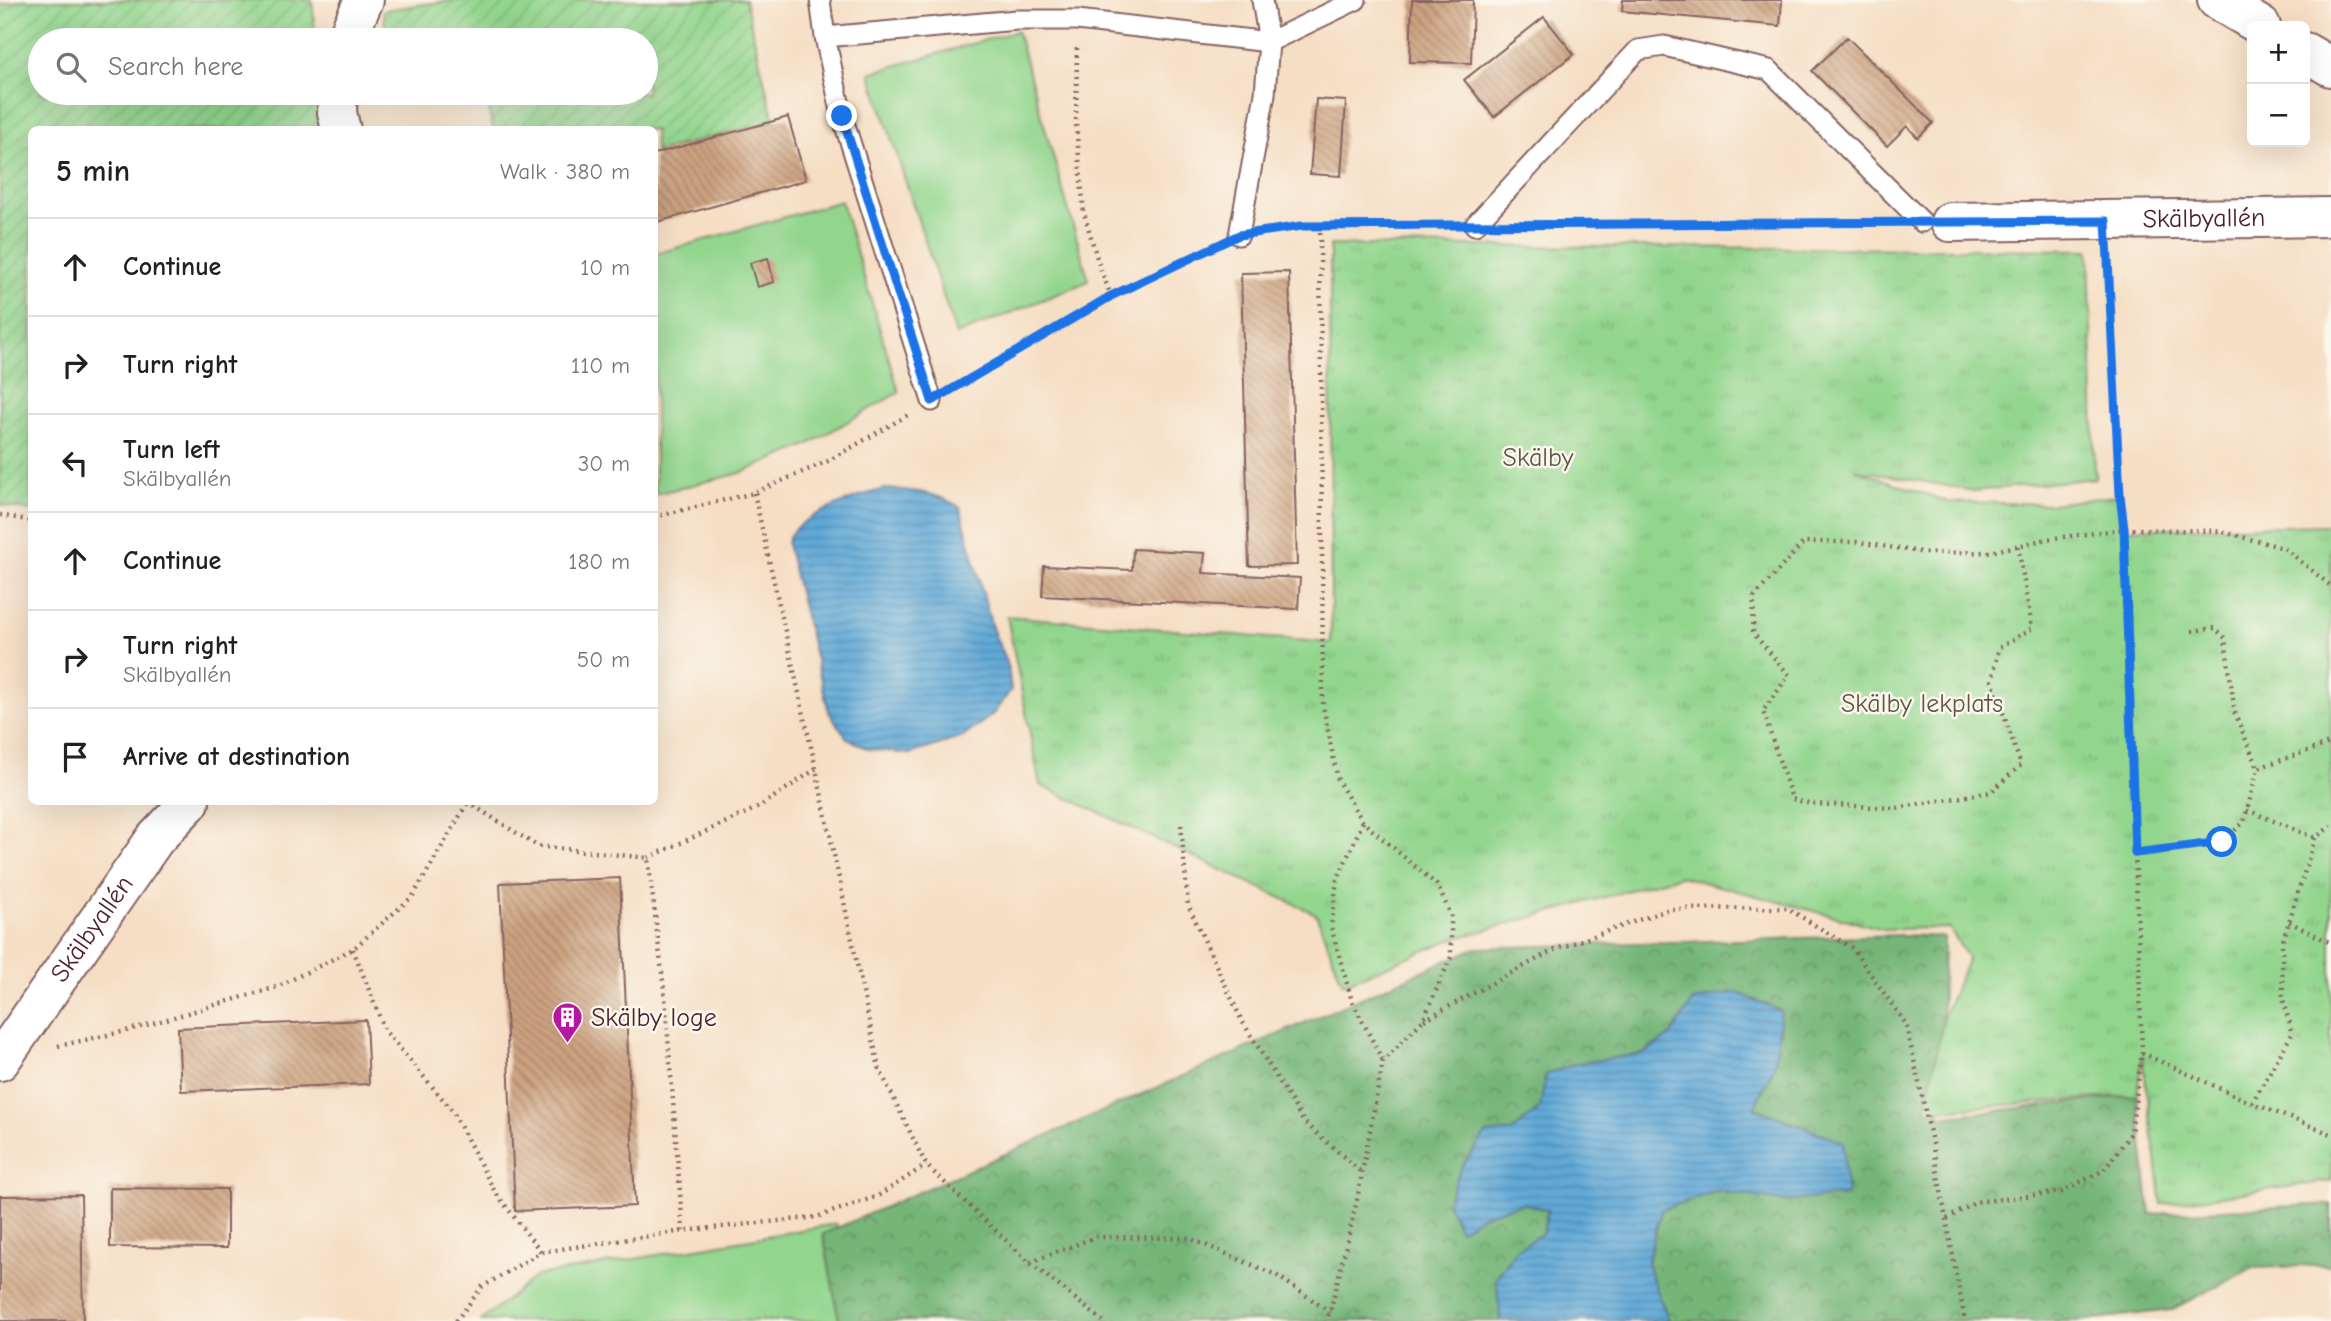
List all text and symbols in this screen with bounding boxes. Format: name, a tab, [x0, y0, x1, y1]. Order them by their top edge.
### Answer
map controls	[2247, 21, 2310, 147]
button: +	[2247, 21, 2310, 84]
search box	[28, 28, 658, 105]
icon: search	[52, 48, 90, 86]
text: Search here	[108, 52, 243, 82]
button: −	[2247, 84, 2310, 147]
route end	[826, 100, 857, 131]
text: 5 min	[56, 154, 130, 189]
text: Walk · 380 m	[500, 158, 630, 185]
street label: Skälbyallén	[2142, 203, 2266, 234]
icon: ahead	[56, 248, 94, 286]
text: Continue	[123, 252, 221, 282]
text: 10 m	[580, 254, 630, 281]
icon: right	[56, 346, 94, 384]
text: Turn right	[123, 350, 237, 380]
text: 110 m	[571, 352, 630, 379]
text: Turn left	[123, 435, 220, 465]
park label: Skälby	[1503, 443, 1574, 473]
icon: left	[56, 444, 94, 482]
text: 30 m	[578, 450, 630, 477]
text: Skälbyallén	[123, 465, 232, 492]
icon: ahead	[56, 542, 94, 580]
text: Continue	[123, 546, 221, 576]
text: 180 m	[568, 548, 630, 575]
text: Turn right	[123, 631, 237, 661]
icon: right	[56, 640, 94, 678]
text: 50 m	[577, 646, 630, 673]
text: Skälbyallén	[123, 661, 232, 688]
park label: Skälby lekplats	[1841, 689, 2003, 719]
icon: arrive	[56, 738, 94, 776]
text: Arrive at destination	[123, 742, 350, 772]
route start	[2206, 826, 2237, 857]
street label: Skälbyallén	[45, 870, 140, 988]
building icon: Skälby loge	[551, 1001, 585, 1045]
place label: Skälby loge	[591, 1003, 717, 1033]

